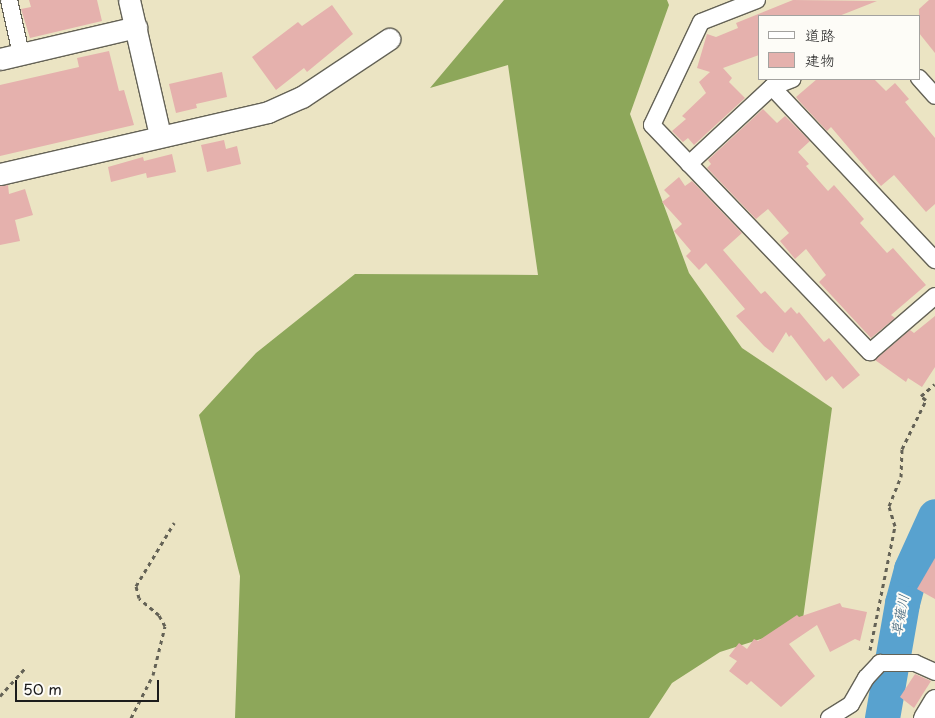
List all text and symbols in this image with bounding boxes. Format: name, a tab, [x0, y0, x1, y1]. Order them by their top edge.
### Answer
legend	[758, 15, 920, 80]
text: 道路	[805, 23, 835, 46]
text: 建物	[805, 48, 835, 71]
water label: 草薙川	[888, 593, 912, 637]
scale bar	[18, 670, 161, 702]
text: 50 m	[23, 677, 62, 700]

